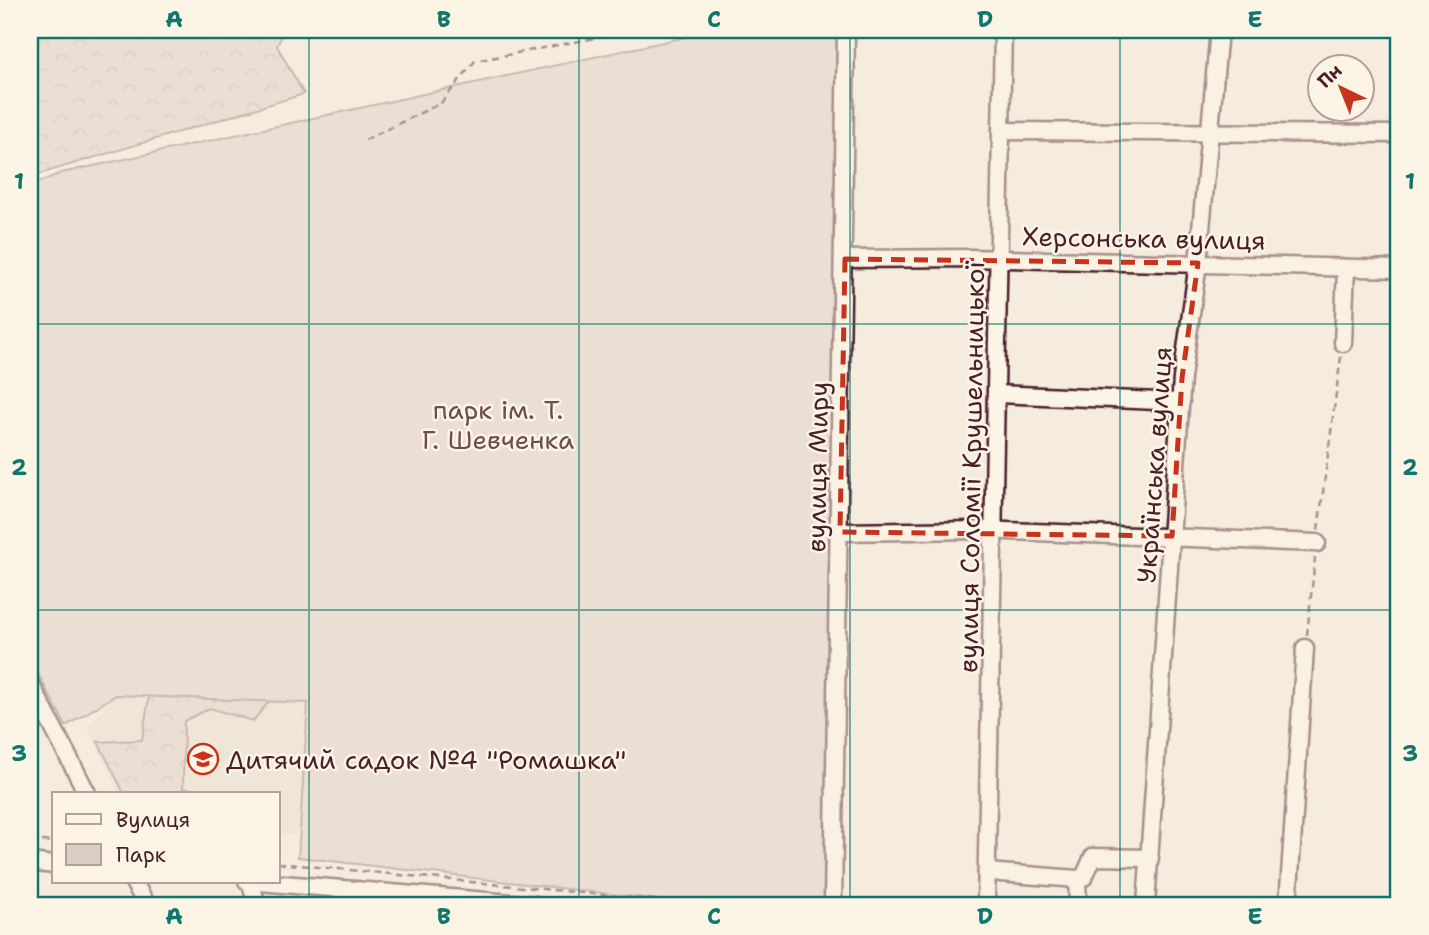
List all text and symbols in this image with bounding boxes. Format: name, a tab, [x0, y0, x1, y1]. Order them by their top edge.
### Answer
text: A	[165, 4, 183, 34]
text: B	[437, 4, 451, 34]
text: C	[707, 4, 721, 34]
text: D	[977, 4, 993, 34]
text: E	[1247, 4, 1263, 34]
north arrow	[1306, 52, 1376, 122]
text: Пн	[1312, 58, 1347, 94]
text: 1	[14, 166, 24, 196]
text: 1	[1405, 166, 1415, 196]
street label: Херсонська вулиця	[1022, 218, 1266, 258]
street label: вулиця Соломії Крушельницької	[950, 260, 992, 673]
street label: Українська вулиця	[1128, 345, 1180, 585]
street label: вулиця Миру	[798, 381, 836, 553]
park label: парк ім. Т. Г. Шевченка	[422, 392, 574, 457]
text: 2	[11, 452, 27, 482]
text: 2	[1402, 452, 1418, 482]
text: 3	[11, 738, 27, 768]
text: 3	[1402, 738, 1418, 768]
school or university icon: Дитячий садок №4 "Ромашка"	[186, 742, 220, 776]
place label: Дитячий садок №4 "Ромашка"	[226, 742, 626, 777]
legend	[52, 792, 280, 883]
text: Вулиця	[116, 806, 190, 834]
text: Парк	[116, 841, 166, 869]
text: A	[165, 901, 183, 931]
text: B	[437, 901, 451, 931]
text: C	[707, 901, 721, 931]
text: D	[977, 901, 993, 931]
text: E	[1247, 901, 1263, 931]

